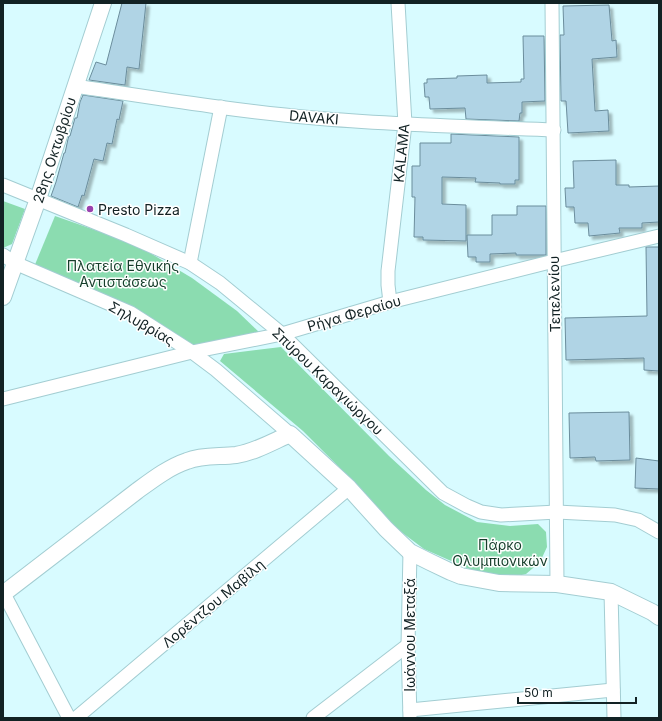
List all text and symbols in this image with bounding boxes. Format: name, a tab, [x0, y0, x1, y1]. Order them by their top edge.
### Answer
street label: 28ης Οκτωβρίου	[29, 95, 79, 205]
street label: DAVAKI	[288, 106, 340, 128]
street label: KALAMA	[389, 122, 413, 183]
place label: Presto Pizza	[98, 201, 180, 218]
marker: Presto Pizza	[85, 204, 95, 214]
street label: Τεπελενίου	[545, 256, 563, 332]
park label: Πλατεία Εθνικής Αντιστάσεως	[67, 257, 179, 290]
street label: Ρήγα Φεραίου	[305, 292, 403, 334]
street label: Σηλυβρίας	[106, 297, 178, 349]
street label: Σπύρου Καραγιώργου	[269, 324, 387, 438]
park label: Πάρκο Ολυμπιονικών	[452, 536, 548, 569]
street label: Λορέντζου Μαβίλη	[158, 555, 268, 651]
street label: Ιωάννου Μεταξά	[401, 578, 418, 692]
scale bar	[518, 679, 636, 705]
text: 50 m	[524, 685, 553, 700]

